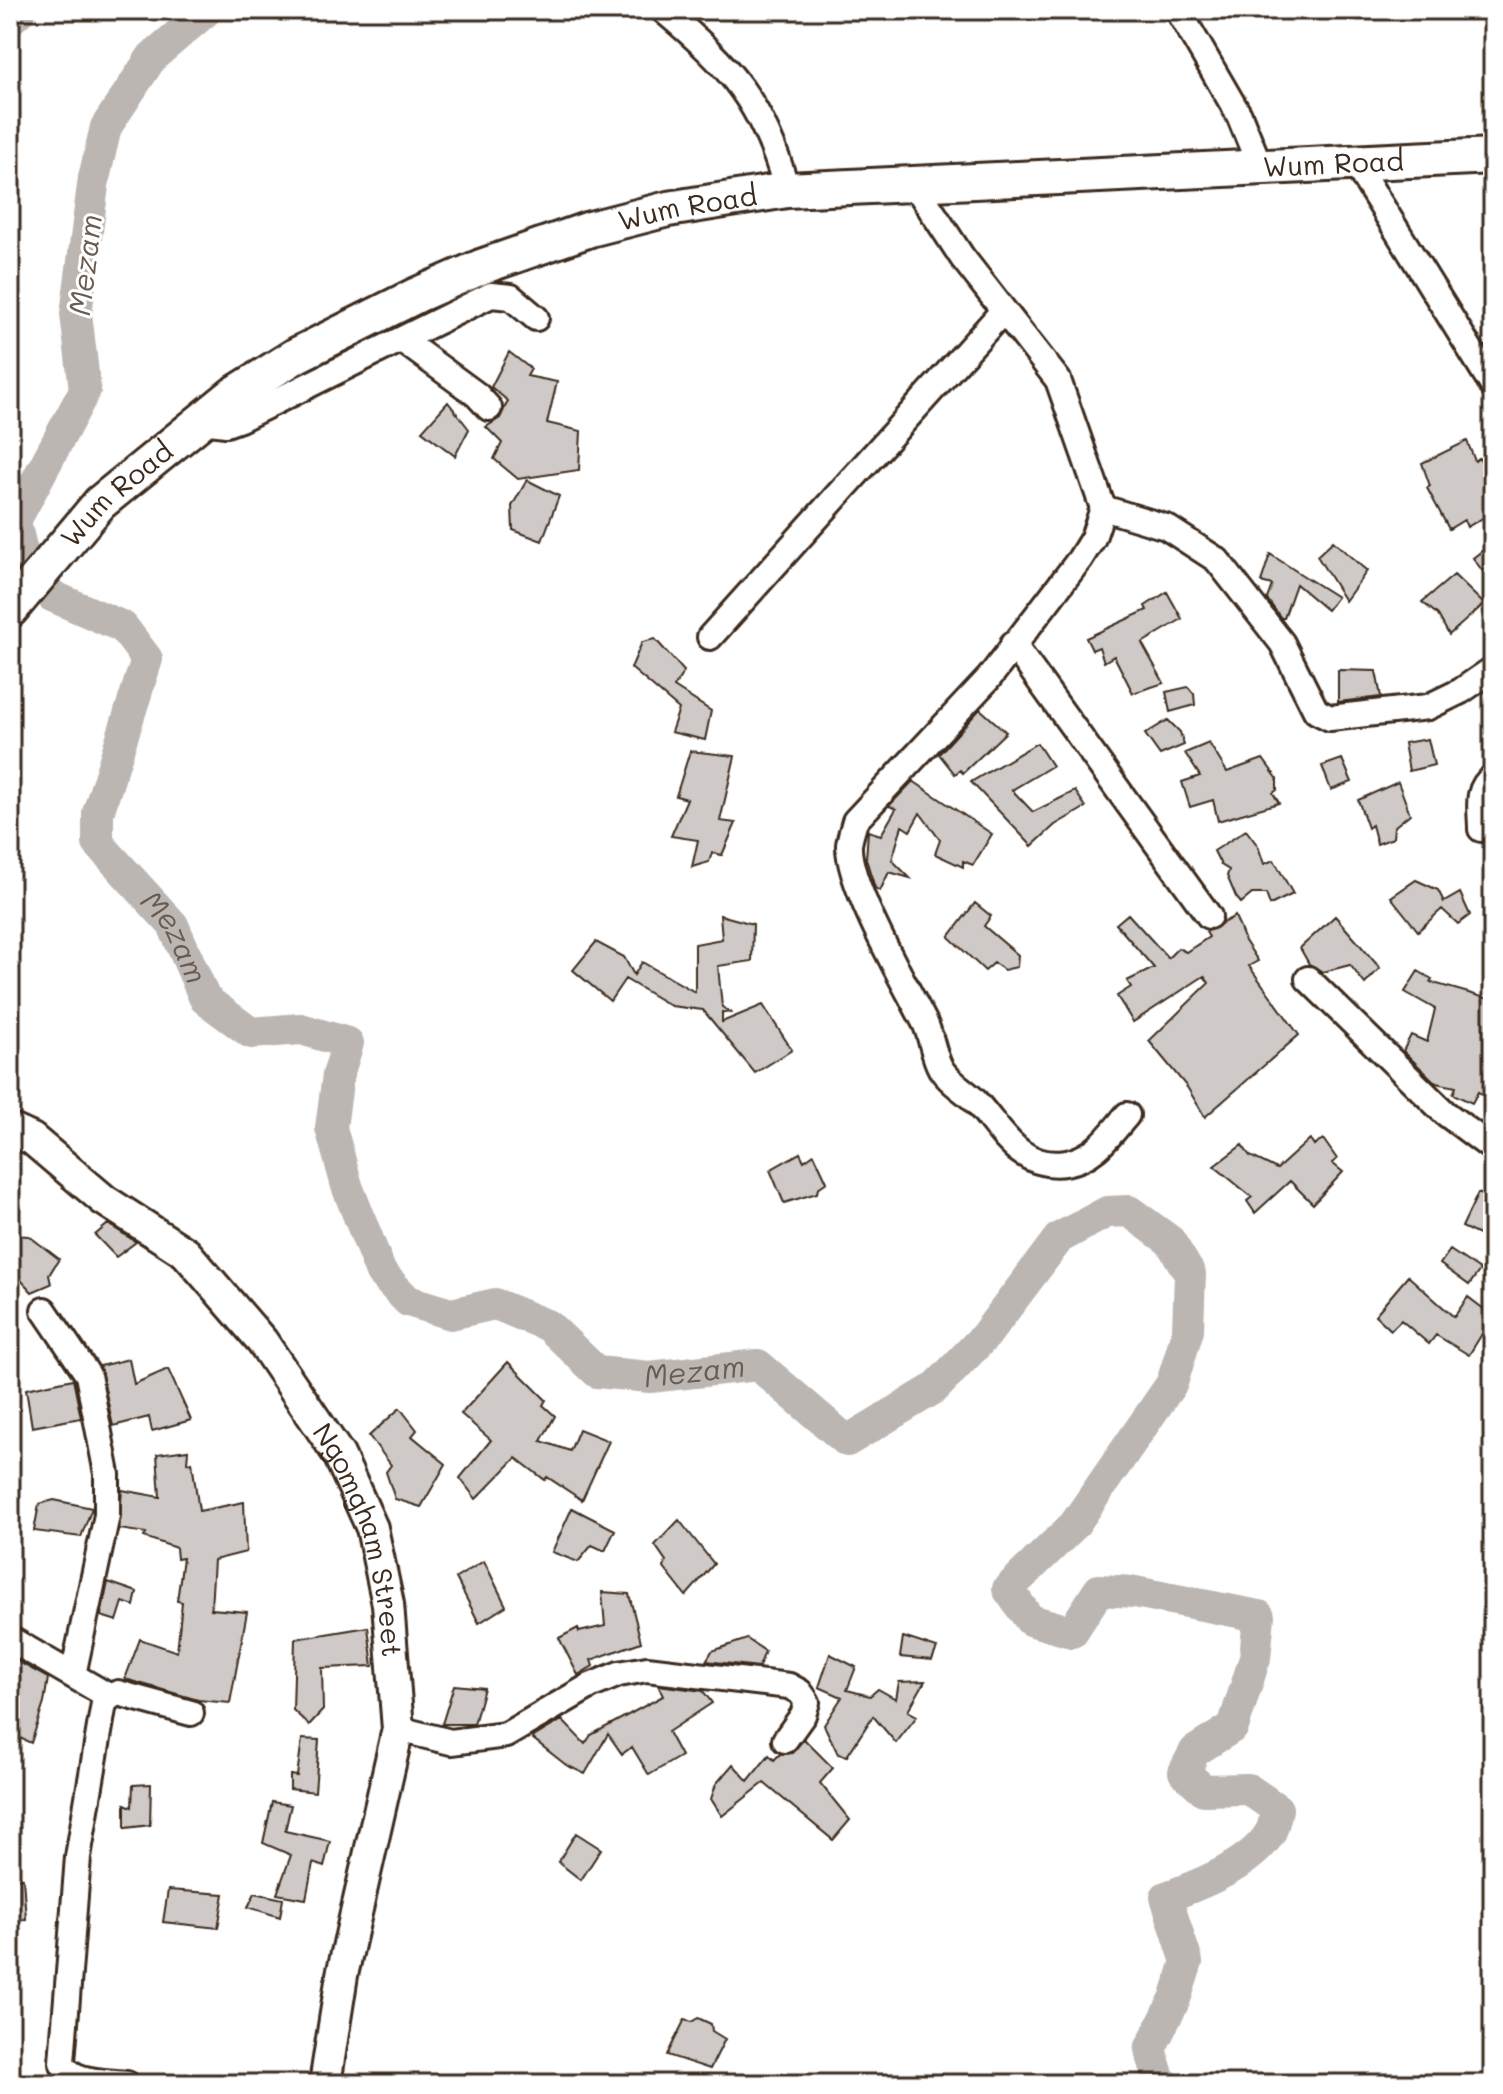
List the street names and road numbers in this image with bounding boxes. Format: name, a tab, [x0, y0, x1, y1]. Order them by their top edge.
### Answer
street label: Wum Road	[1262, 141, 1405, 184]
street label: Wum Road	[614, 176, 759, 238]
street label: Wum Road	[52, 432, 180, 554]
street label: Ngomgham Street	[305, 1415, 411, 1658]

